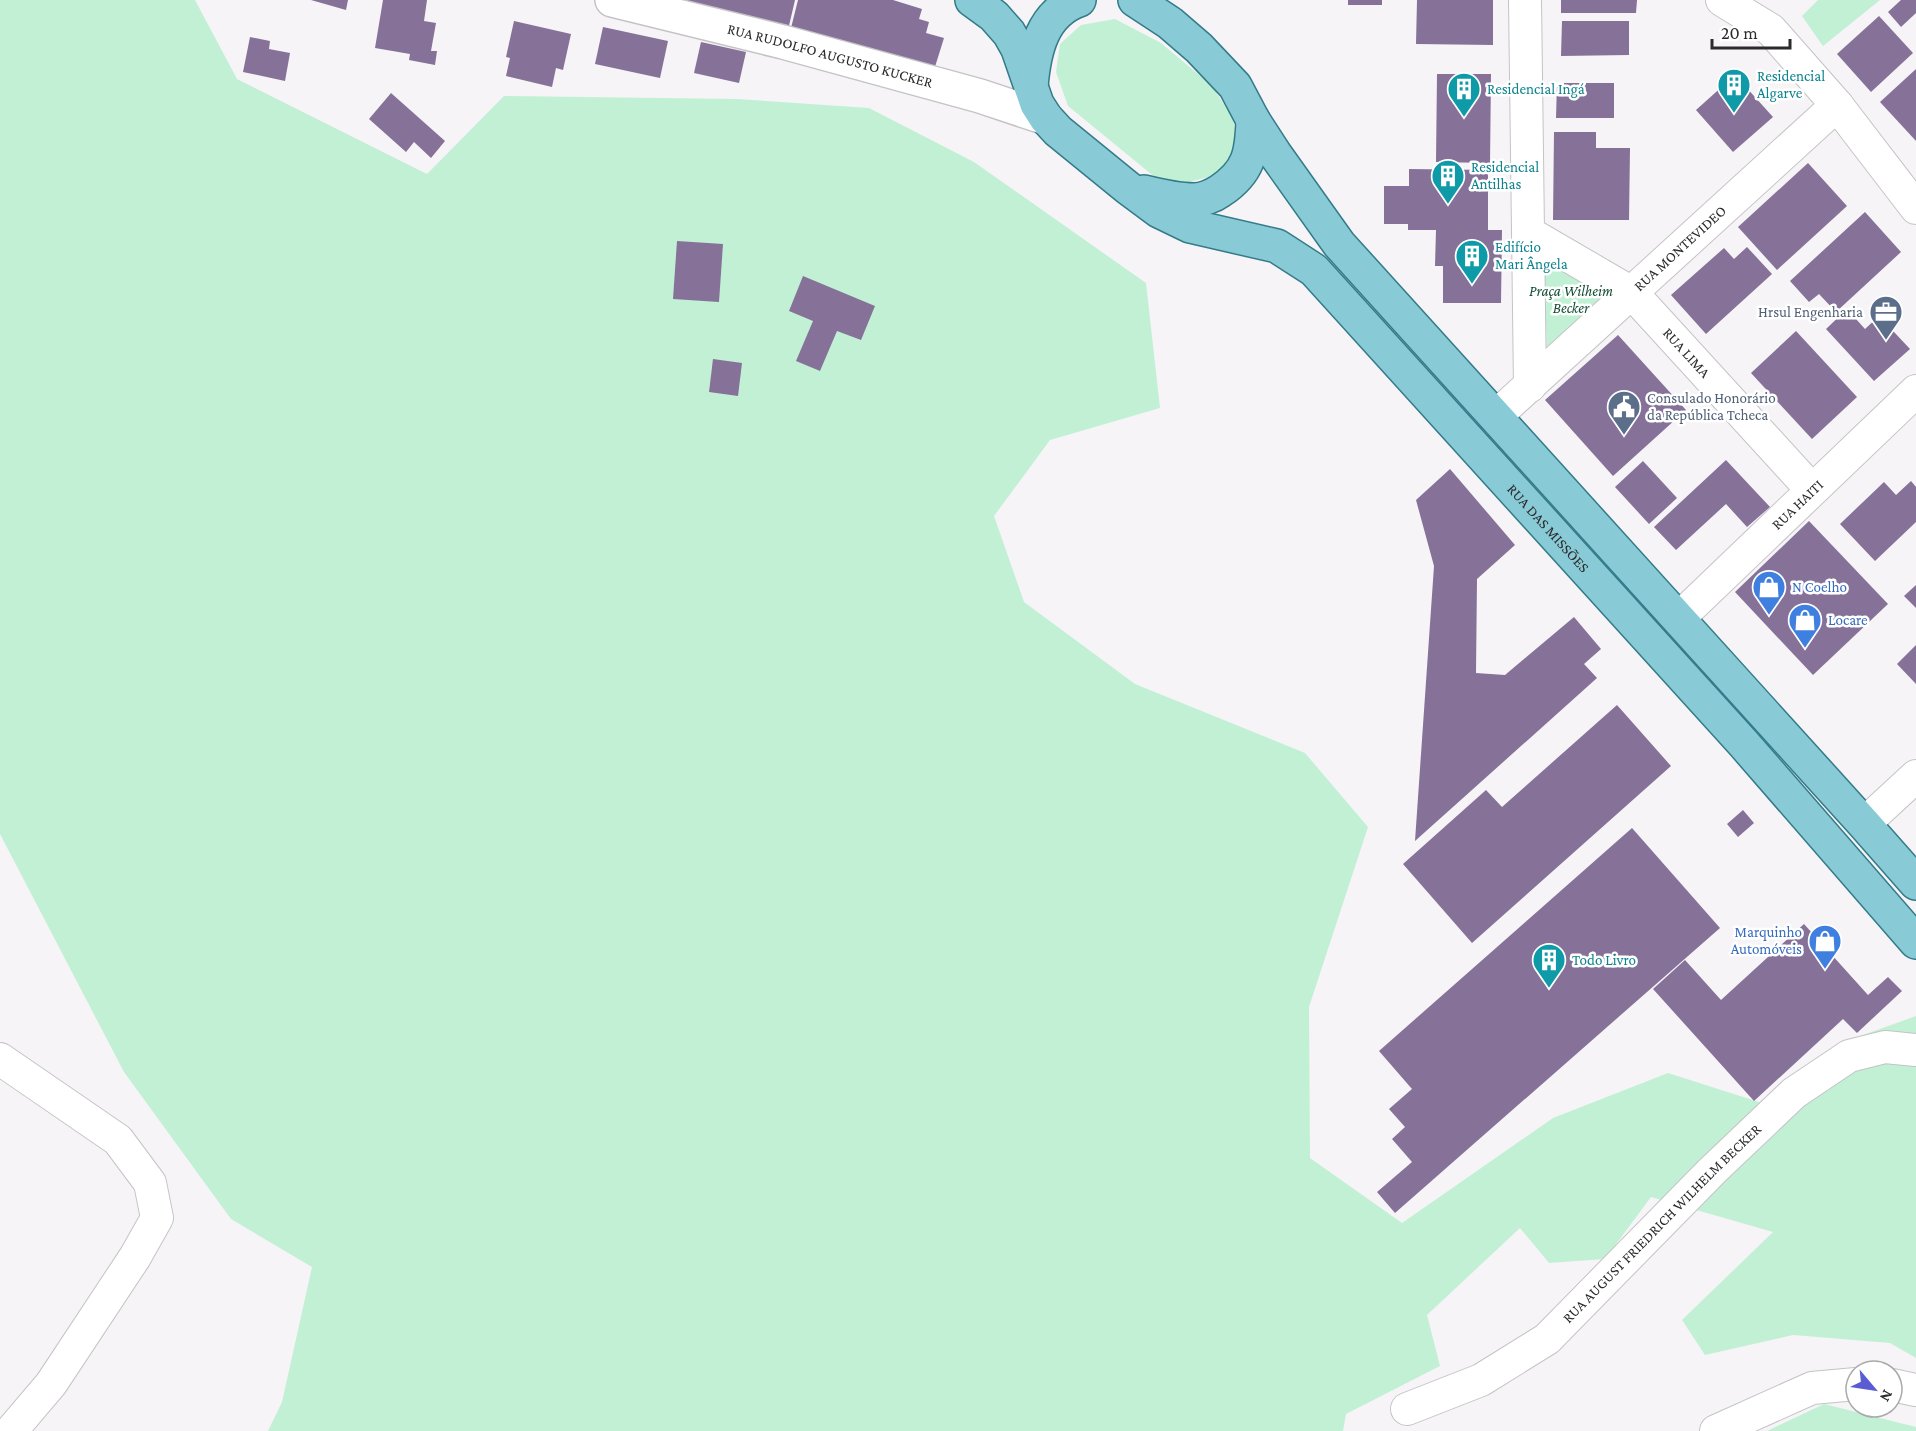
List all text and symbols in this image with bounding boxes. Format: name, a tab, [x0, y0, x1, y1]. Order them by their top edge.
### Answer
scale bar	[1712, 12, 1790, 50]
street label: RUA RUDOLFO AUGUSTO KUCKER	[726, 21, 935, 91]
text: 20 m	[1721, 23, 1758, 43]
building icon: Residencial Algarve	[1716, 67, 1752, 114]
place label: Residencial Algarve	[1757, 68, 1825, 102]
building icon: Residencial Ingá	[1446, 71, 1482, 118]
place label: Residencial Ingá	[1487, 81, 1585, 98]
building icon: Residencial Antilhas	[1430, 158, 1466, 205]
place label: Residencial Antilhas	[1471, 159, 1539, 192]
street label: RUA MONTEVIDEO	[1631, 202, 1729, 294]
building icon: Edifício Mari Ângela	[1454, 238, 1490, 285]
place label: Edifício Mari Ângela	[1495, 239, 1568, 273]
park label: Praça Wilheim Becker	[1529, 283, 1613, 316]
office icon: Hrsul Engenharia	[1868, 294, 1904, 341]
place label: Hrsul Engenharia	[1758, 304, 1863, 321]
street label: RUA LIMA	[1660, 324, 1714, 381]
public building icon: Consulado Honorário da República Tcheca	[1606, 389, 1642, 436]
place label: Consulado Honorário da República Tcheca	[1647, 390, 1776, 424]
street label: RUA HAITI	[1769, 476, 1826, 533]
street label: RUA DAS MISSÕES	[1504, 481, 1592, 576]
shop icon: N Coelho	[1751, 569, 1787, 616]
place label: N Coelho	[1792, 579, 1847, 595]
shop icon: Locare	[1787, 602, 1823, 649]
place label: Locare	[1828, 612, 1868, 628]
shop icon: Marquinho Automóveis	[1807, 923, 1843, 970]
place label: Marquinho Automóveis	[1731, 924, 1802, 957]
building icon: Todo Livro	[1531, 942, 1567, 989]
place label: Todo Livro	[1572, 952, 1636, 968]
street label: RUA AUGUST FRIEDRICH WILHELM BECKER	[1559, 1120, 1765, 1326]
north arrow	[1844, 1359, 1904, 1419]
text: N	[1877, 1387, 1897, 1405]

